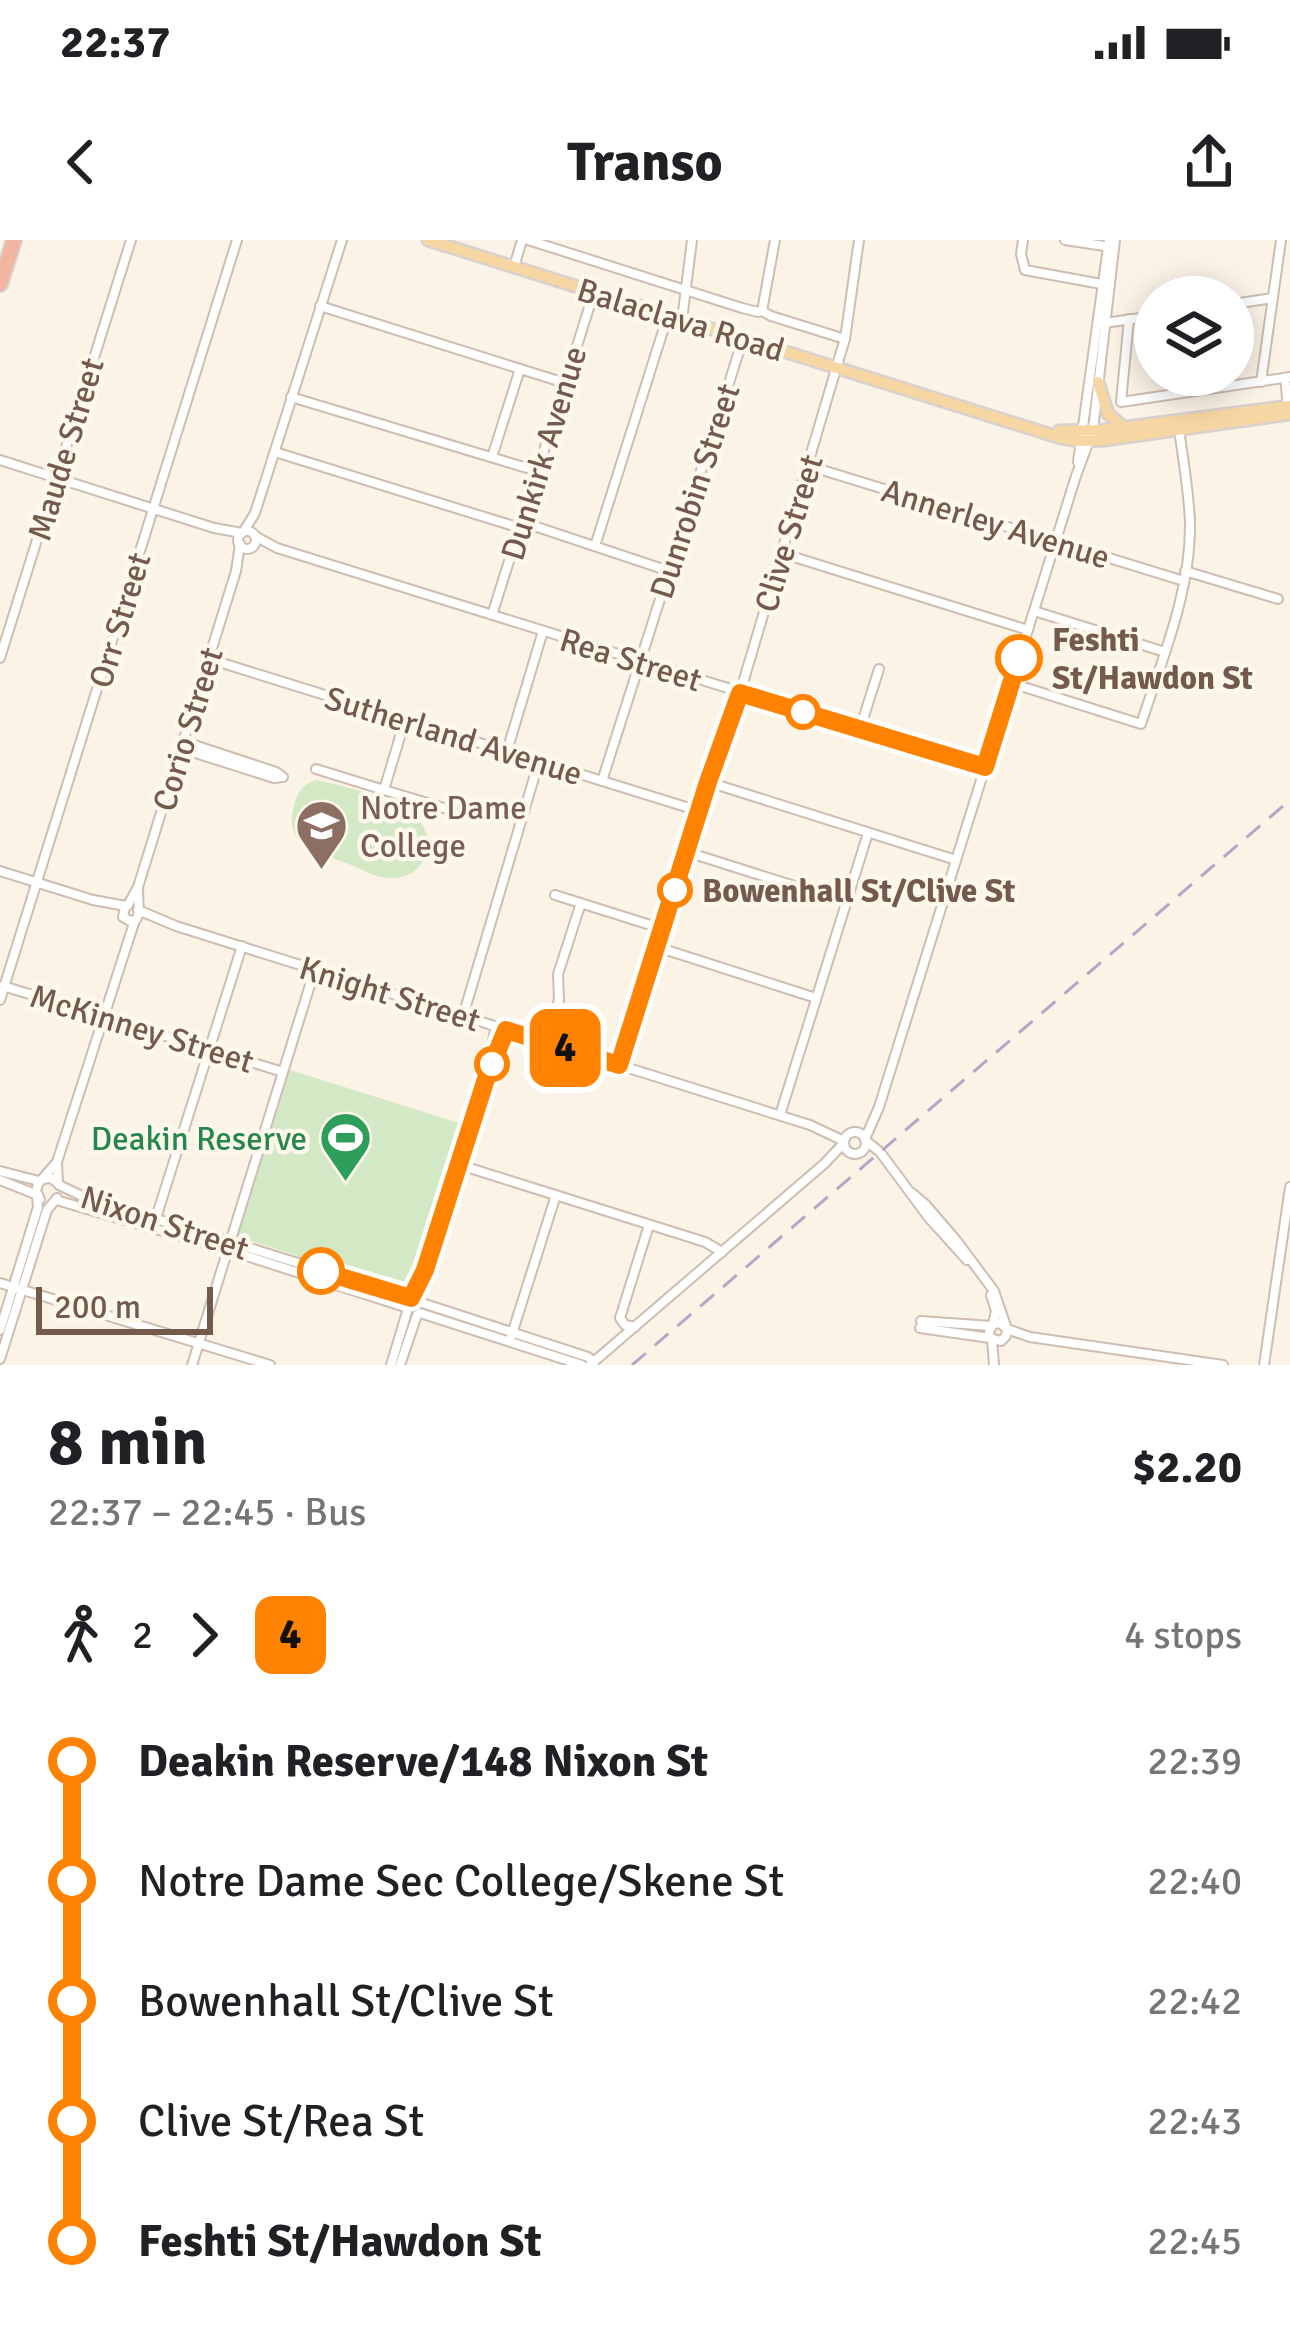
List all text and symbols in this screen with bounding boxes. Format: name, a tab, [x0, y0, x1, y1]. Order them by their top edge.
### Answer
text: 22:37	[60, 15, 170, 70]
icon: back	[48, 129, 114, 195]
text: Transo	[567, 129, 723, 196]
icon: share	[1176, 129, 1242, 195]
street label: Balaclava Road	[572, 270, 789, 371]
map controls	[1134, 276, 1254, 396]
button: layers	[1134, 276, 1254, 396]
street label: Dunkirk Avenue	[492, 341, 596, 566]
street label: Maude Street	[19, 353, 114, 546]
street label: Dunrobin Street	[641, 379, 749, 604]
street label: Clive Street	[746, 450, 833, 617]
street label: Annerley Avenue	[877, 470, 1115, 579]
street label: Orr Street	[80, 548, 160, 693]
street label: Rea Street	[555, 620, 706, 701]
place label: Feshti St/Hawdon St	[1052, 620, 1253, 699]
marker: Feshti St/Hawdon St	[997, 636, 1041, 680]
street label: Corio Street	[144, 643, 233, 816]
street label: Sutherland Avenue	[320, 678, 587, 795]
unlabelled marker	[787, 696, 819, 728]
place label: Notre Dame College	[360, 788, 527, 867]
school or university icon: Notre Dame College	[293, 798, 349, 872]
place label: Bowenhall St/Clive St	[702, 871, 1015, 912]
marker: Bowenhall St/Clive St	[659, 874, 691, 906]
street label: Knight Street	[294, 948, 485, 1041]
street label: McKinney Street	[25, 976, 258, 1083]
line badge: 4	[526, 1009, 604, 1087]
text: 4	[554, 1022, 576, 1073]
unlabelled marker	[476, 1048, 508, 1080]
sports icon: Deakin Reserve	[318, 1110, 374, 1184]
place label: Deakin Reserve	[91, 1119, 307, 1160]
street label: Nixon Street	[75, 1177, 254, 1270]
unlabelled marker	[299, 1249, 343, 1293]
scale bar	[36, 1281, 213, 1334]
text: 200 m	[54, 1287, 141, 1328]
text: 8 min	[48, 1402, 207, 1483]
text: $2.20	[1132, 1440, 1242, 1495]
text: 22:37 – 22:45 · Bus	[48, 1488, 366, 1536]
icon: walk	[48, 1602, 114, 1668]
icon: forward	[171, 1602, 237, 1668]
text: 4	[279, 1609, 302, 1660]
text: 2	[132, 1611, 153, 1659]
text: 4 stops	[1124, 1611, 1242, 1659]
text: Deakin Reserve/148 Nixon St	[138, 1734, 708, 1789]
text: 22:39	[1147, 1737, 1242, 1785]
text: Notre Dame Sec College/Skene St	[138, 1854, 784, 1909]
text: 22:40	[1147, 1857, 1242, 1905]
text: Bowenhall St/Clive St	[138, 1974, 554, 2029]
text: 22:42	[1147, 1977, 1242, 2025]
text: Clive St/Rea St	[138, 2094, 424, 2149]
text: 22:43	[1147, 2097, 1242, 2145]
text: Feshti St/Hawdon St	[138, 2214, 542, 2269]
text: 22:45	[1147, 2217, 1242, 2265]

